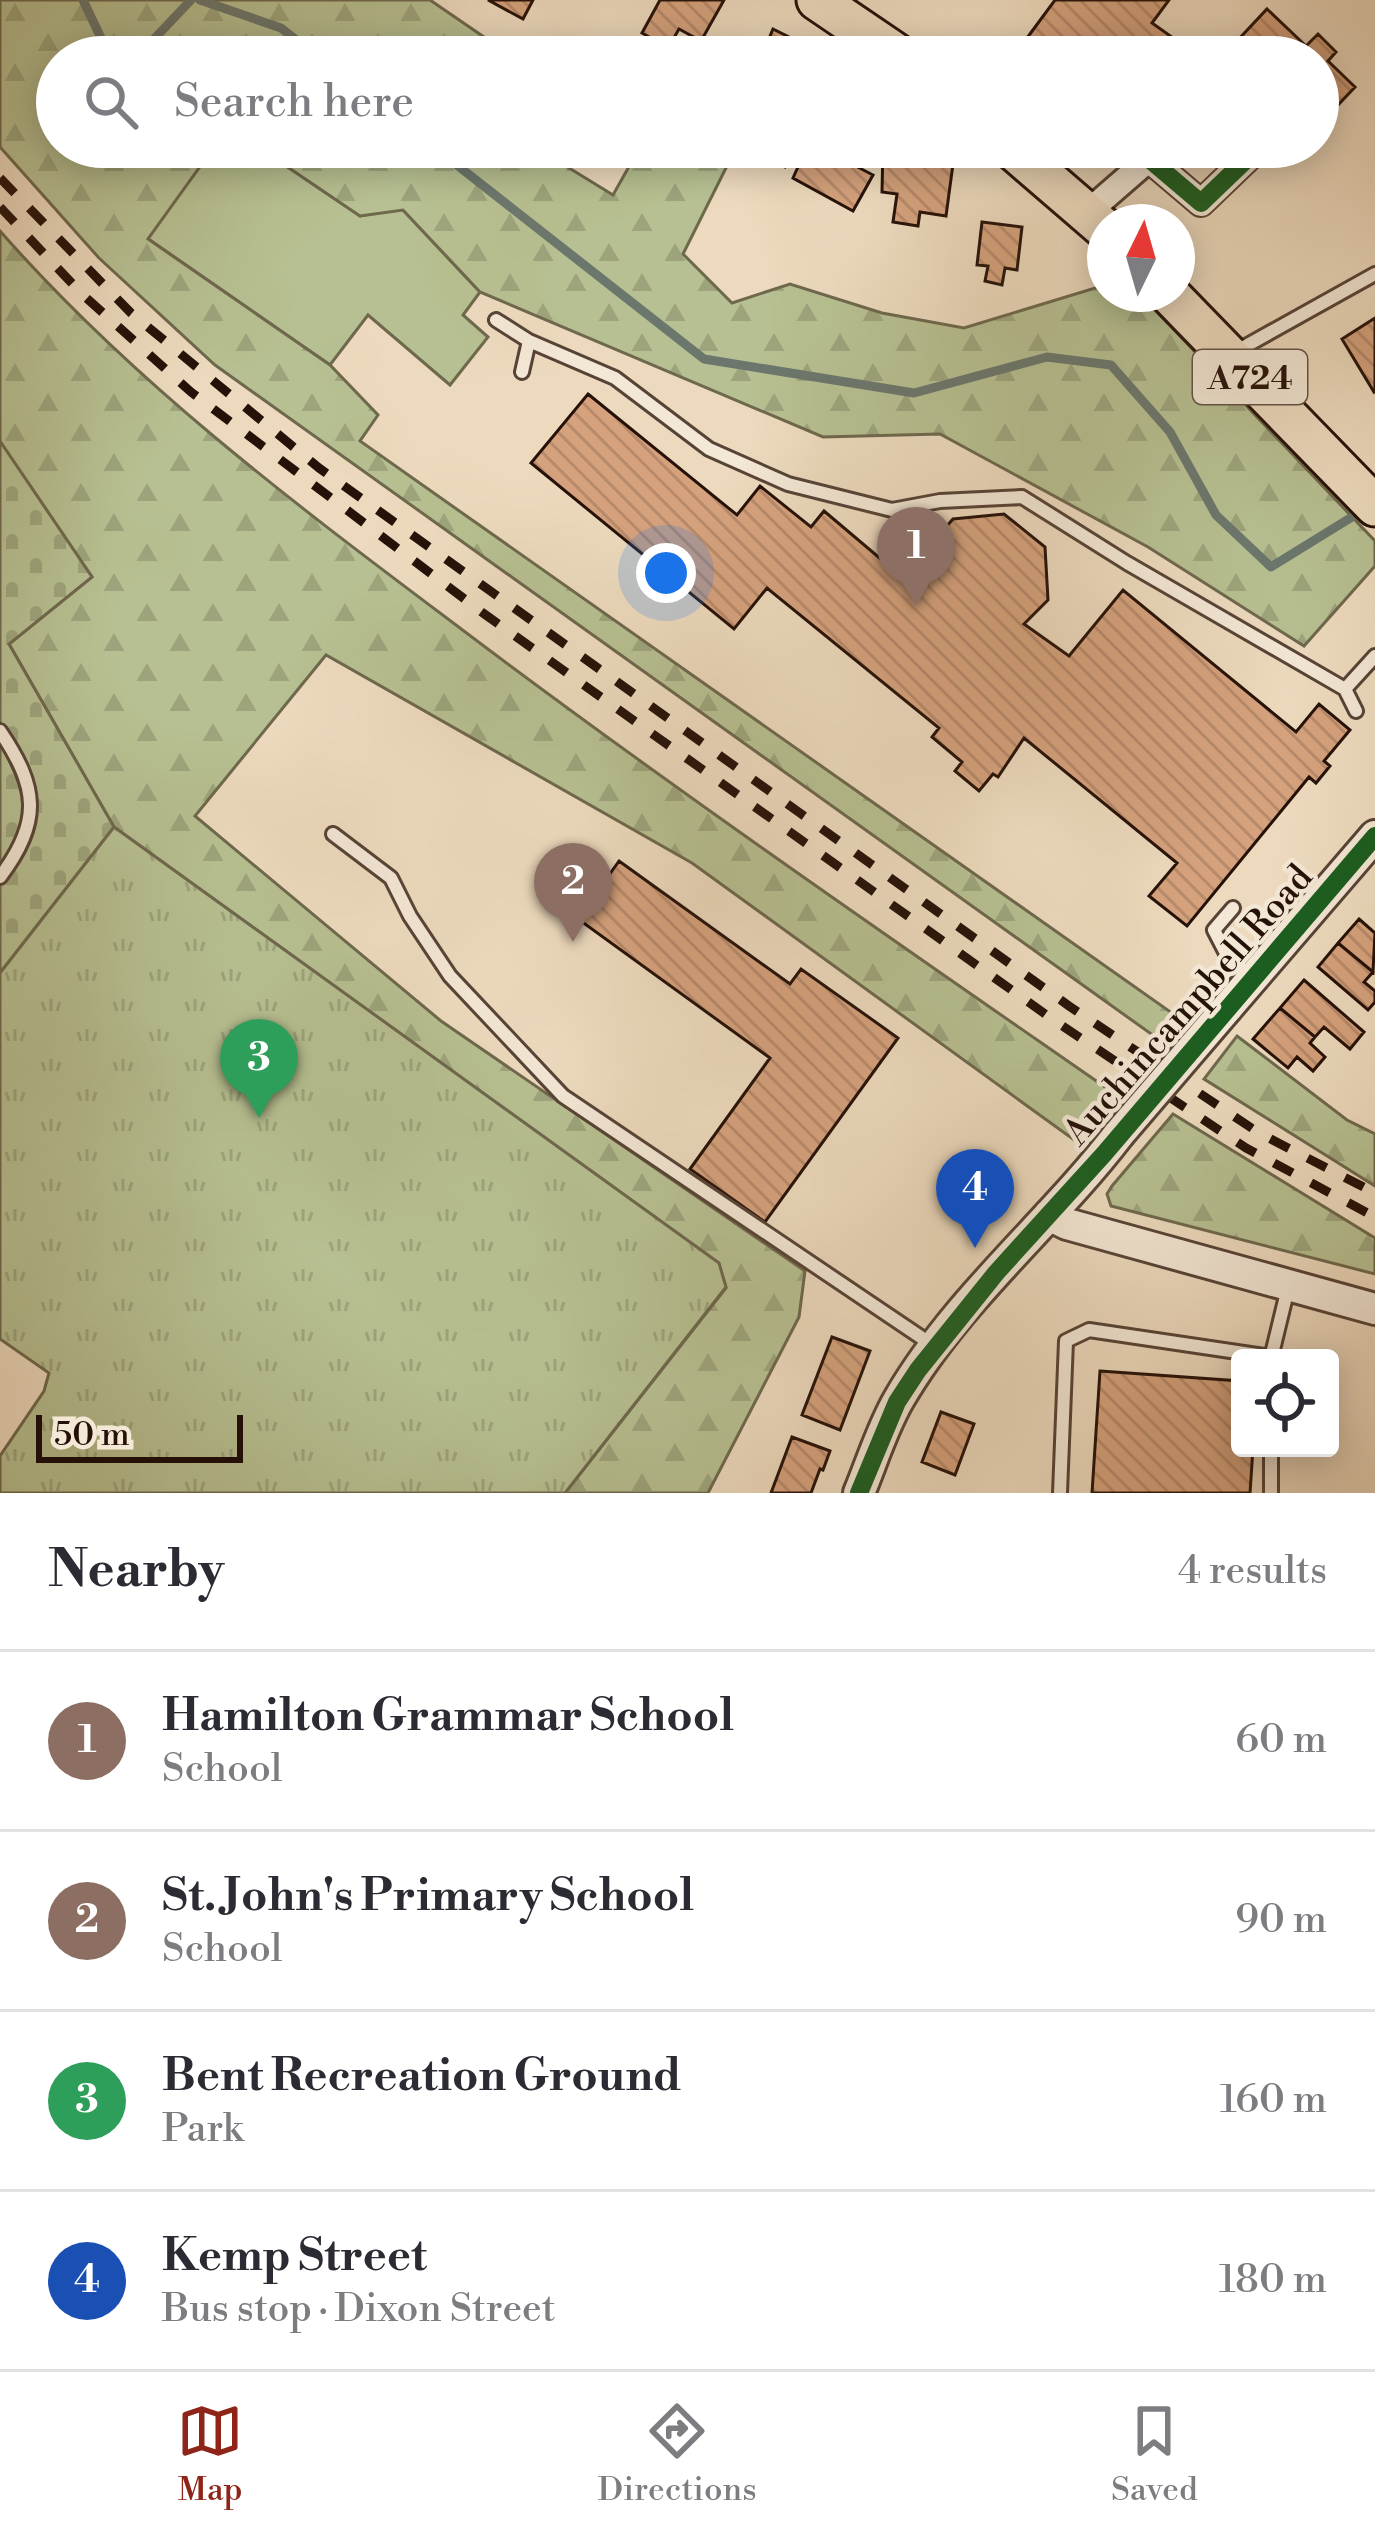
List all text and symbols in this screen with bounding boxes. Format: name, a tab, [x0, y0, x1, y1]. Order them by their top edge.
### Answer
search box	[36, 36, 1339, 168]
icon: search	[78, 69, 144, 135]
text: Search here	[174, 74, 414, 131]
north arrow	[1087, 204, 1195, 312]
road number: A724	[1193, 350, 1307, 404]
pin: 1	[877, 507, 955, 606]
your location	[636, 543, 696, 603]
pin: 2	[534, 843, 612, 942]
street label: Auchincampbell Road	[1054, 856, 1323, 1156]
pin: 3	[220, 1019, 298, 1118]
pin: 4	[936, 1149, 1014, 1248]
map controls	[1231, 1349, 1339, 1457]
button: locate	[1231, 1349, 1339, 1457]
scale bar	[36, 1409, 243, 1462]
text: 50 m	[54, 1415, 130, 1456]
text: Nearby	[48, 1539, 224, 1603]
text: 4 results	[1178, 1547, 1327, 1596]
text: Hamilton Grammar School	[162, 1688, 734, 1745]
text: 1	[78, 1716, 96, 1765]
text: 60 m	[1235, 1716, 1327, 1765]
text: School	[162, 1745, 282, 1794]
text: St. John's Primary School	[162, 1868, 694, 1925]
text: 2	[75, 1896, 99, 1945]
text: 90 m	[1235, 1896, 1327, 1945]
text: School	[162, 1925, 282, 1974]
text: Bent Recreation Ground	[162, 2048, 681, 2105]
text: 3	[75, 2076, 99, 2125]
text: 160 m	[1220, 2076, 1327, 2125]
text: Park	[162, 2105, 243, 2154]
text: Kemp Street	[162, 2228, 427, 2285]
text: 4	[74, 2256, 100, 2305]
text: 180 m	[1219, 2256, 1327, 2305]
text: Bus stop · Dixon Street	[162, 2285, 556, 2334]
tab: Map	[177, 2398, 243, 2511]
tab: Directions	[598, 2398, 757, 2511]
tab: Saved	[1111, 2398, 1198, 2511]

